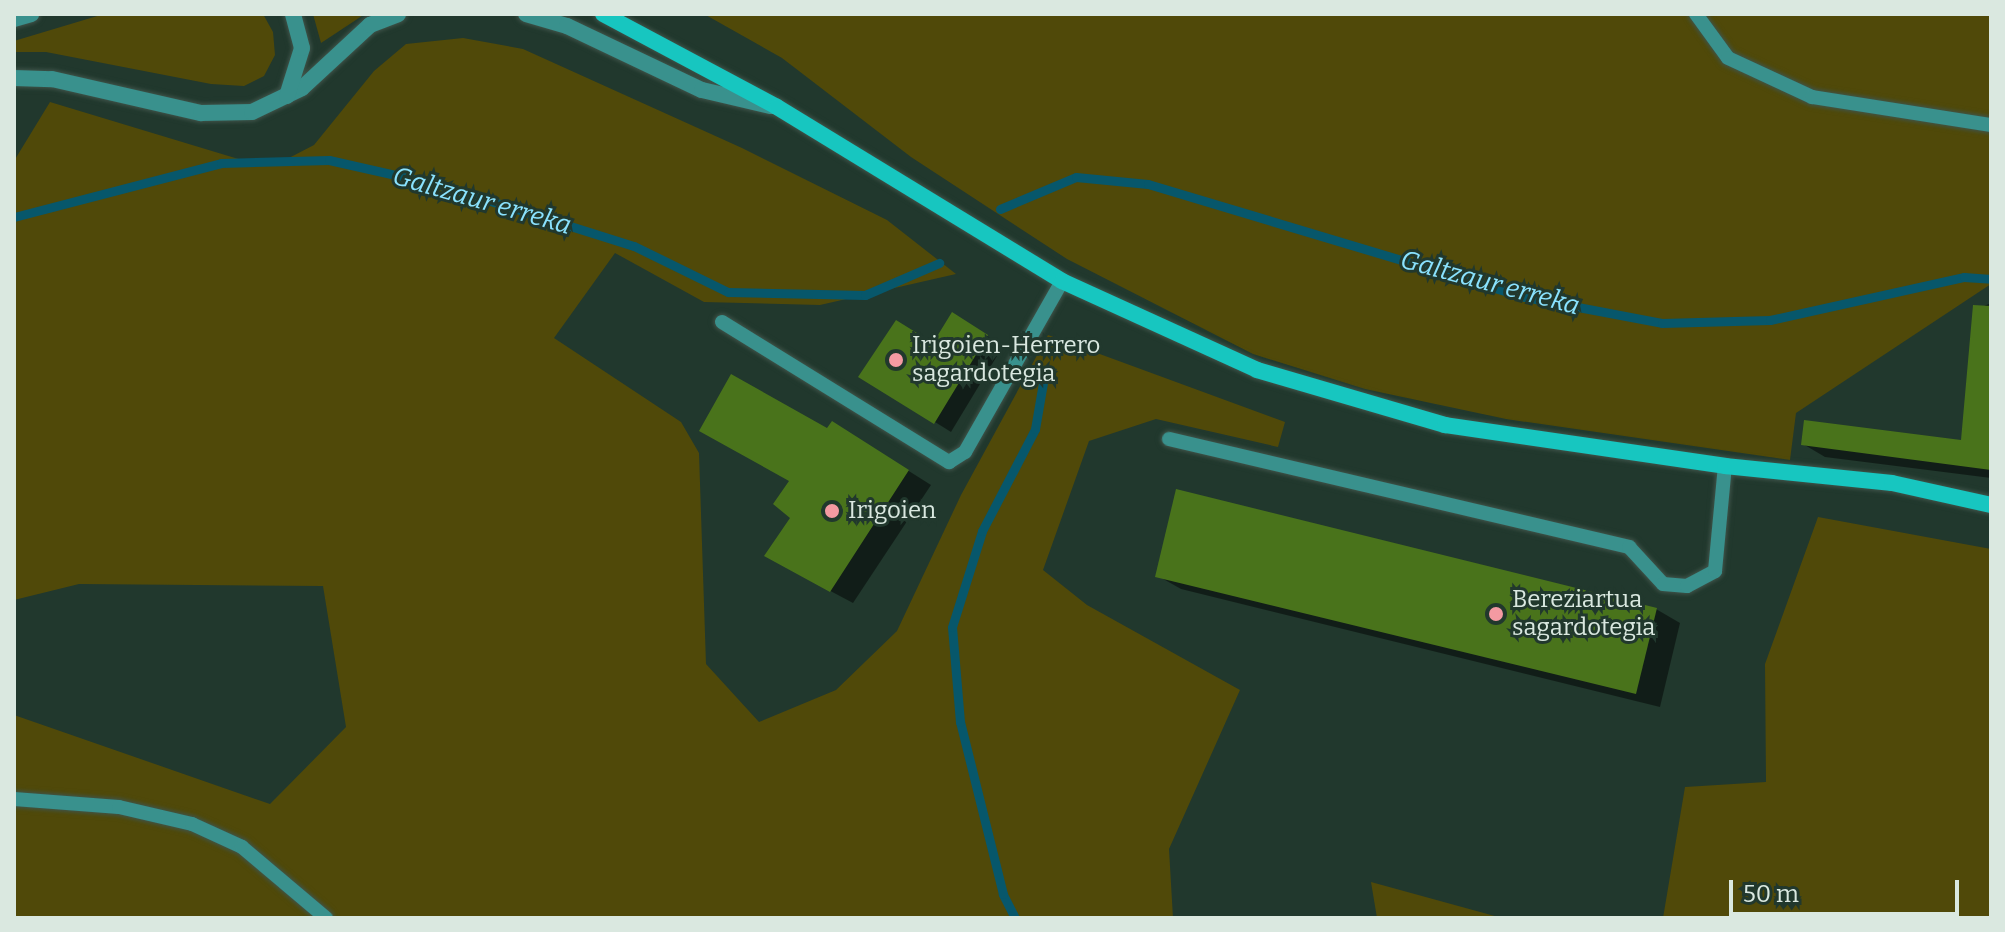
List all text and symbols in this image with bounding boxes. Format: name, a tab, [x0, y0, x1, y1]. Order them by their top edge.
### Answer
water label: Galtzaur erreka	[389, 161, 575, 241]
water label: Galtzaur erreka	[1397, 244, 1583, 322]
place label: Irigoien-Herrero sagardotegia	[912, 332, 1100, 388]
marker: Irigoien-Herrero sagardotegia	[887, 351, 905, 369]
place label: Irigoien	[848, 497, 936, 525]
marker: Irigoien	[823, 502, 841, 520]
place label: Bereziartua sagardotegia	[1512, 586, 1655, 642]
marker: Bereziartua sagardotegia	[1487, 605, 1505, 623]
scale bar	[1733, 864, 1963, 914]
text: 50 m	[1743, 880, 1799, 908]

